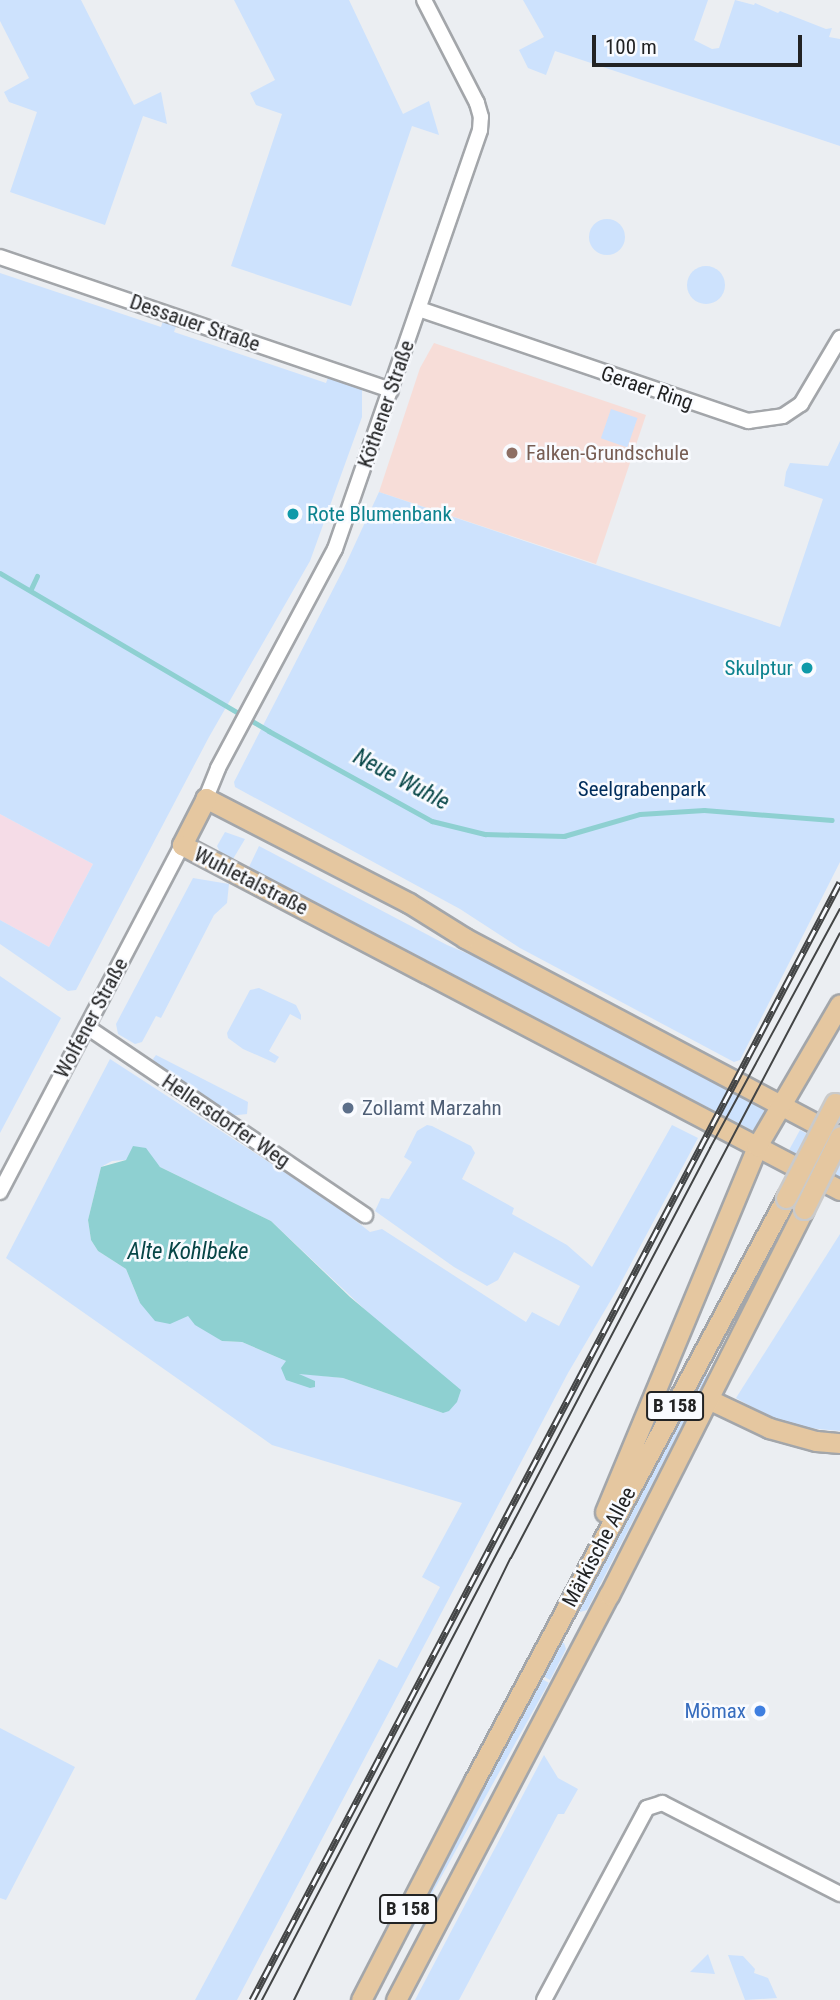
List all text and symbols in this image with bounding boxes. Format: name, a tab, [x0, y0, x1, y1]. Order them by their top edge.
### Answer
scale bar	[595, 21, 805, 65]
text: 100 m	[605, 35, 657, 59]
street label: Dessauer Straße	[127, 289, 263, 357]
street label: Köthener Straße	[352, 337, 420, 471]
street label: Geraer Ring	[598, 360, 696, 416]
place label: Falken-Grundschule	[526, 440, 689, 466]
marker: Falken-Grundschule	[504, 445, 520, 461]
place label: Rote Blumenbank	[307, 501, 452, 527]
marker: Rote Blumenbank	[285, 506, 301, 522]
place label: Skulptur	[725, 655, 793, 681]
marker: Skulptur	[799, 660, 815, 676]
water label: Neue Wuhle	[348, 743, 454, 817]
park label: Seelgrabenpark	[578, 776, 706, 802]
street label: Wuhletalstraße	[190, 842, 312, 920]
street label: Wolfener Straße	[49, 954, 133, 1082]
street label: Hellersdorfer Weg	[157, 1069, 295, 1173]
place label: Zollamt Marzahn	[362, 1095, 502, 1121]
marker: Zollamt Marzahn	[340, 1100, 356, 1116]
water label: Alte Kohlbeke	[128, 1238, 248, 1266]
road number: B 158	[645, 1390, 705, 1422]
street label: Märkische Allee	[557, 1483, 641, 1611]
place label: Mömax	[685, 1698, 746, 1724]
marker: Mömax	[752, 1703, 768, 1719]
road number: B 158	[378, 1894, 438, 1924]

